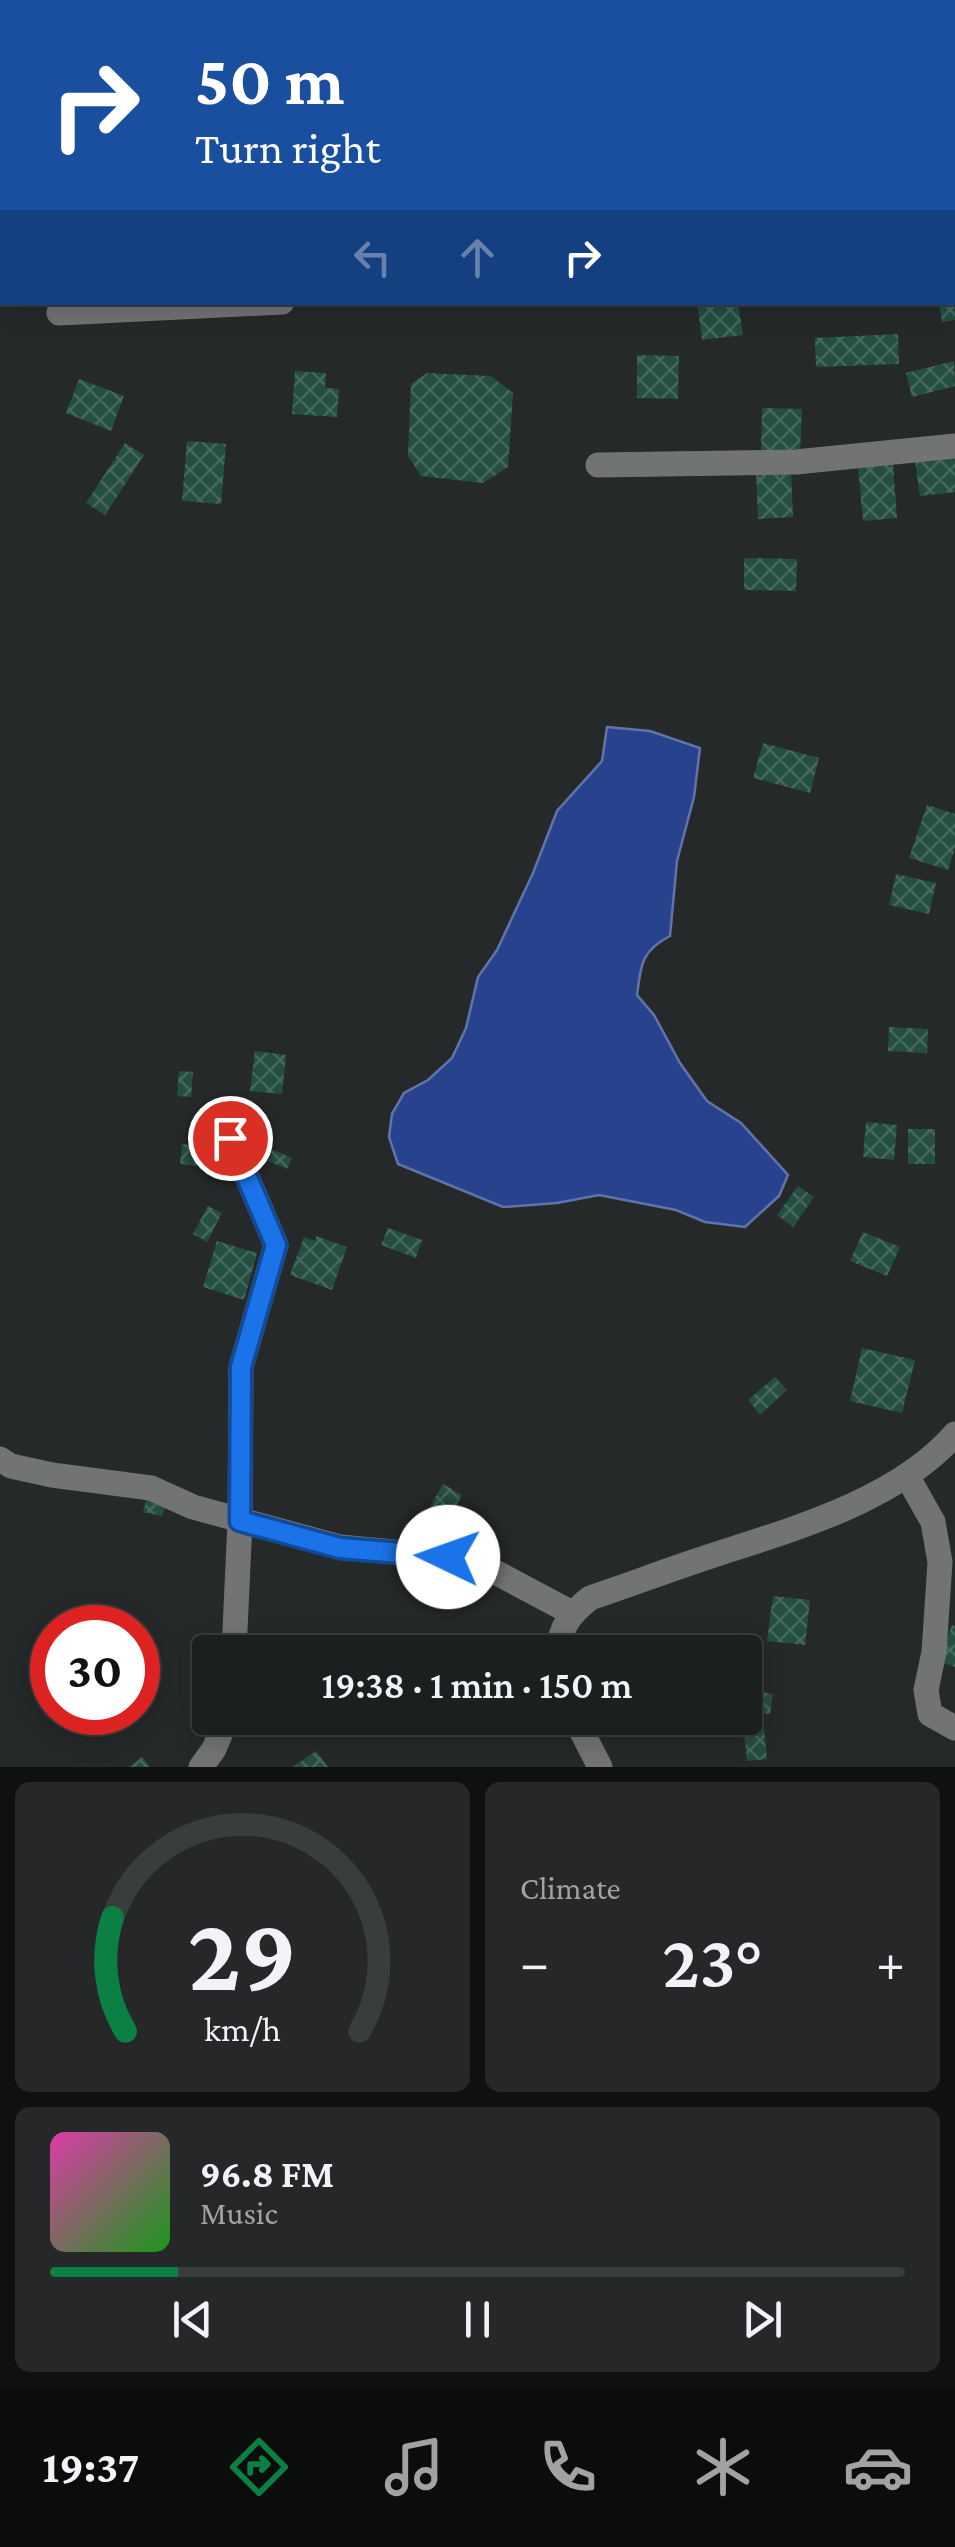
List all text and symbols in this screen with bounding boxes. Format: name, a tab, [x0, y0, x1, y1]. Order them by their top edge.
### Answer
icon: right	[30, 40, 160, 170]
text: 50 m	[195, 41, 345, 119]
text: Turn right	[195, 123, 380, 173]
icon: left	[345, 230, 400, 285]
icon: ahead	[450, 230, 505, 285]
icon: right	[555, 230, 610, 285]
pin	[188, 1096, 273, 1181]
icon: arrive	[203, 1111, 258, 1166]
position arrow	[396, 1505, 500, 1609]
speed limit sign: 30	[30, 1605, 160, 1735]
text: 19:38 · 1 min · 150 m	[322, 1664, 632, 1706]
text: Climate	[520, 1870, 621, 1906]
text: 29	[188, 1896, 297, 2011]
text: 23°	[662, 1920, 763, 2003]
text: −	[520, 1932, 549, 1993]
text: +	[876, 1932, 905, 1993]
text: km/h	[204, 2009, 281, 2049]
text: 96.8 FM	[200, 2153, 334, 2195]
text: Music	[200, 2195, 278, 2231]
icon: previous	[165, 2292, 220, 2347]
icon: pause	[450, 2292, 505, 2347]
icon: next	[735, 2292, 790, 2347]
icon: directions	[224, 2432, 294, 2502]
icon: music	[379, 2432, 449, 2502]
icon: phone	[533, 2432, 603, 2502]
icon: climate	[688, 2432, 758, 2502]
icon: car	[843, 2432, 913, 2502]
text: 19:37	[42, 2442, 139, 2492]

